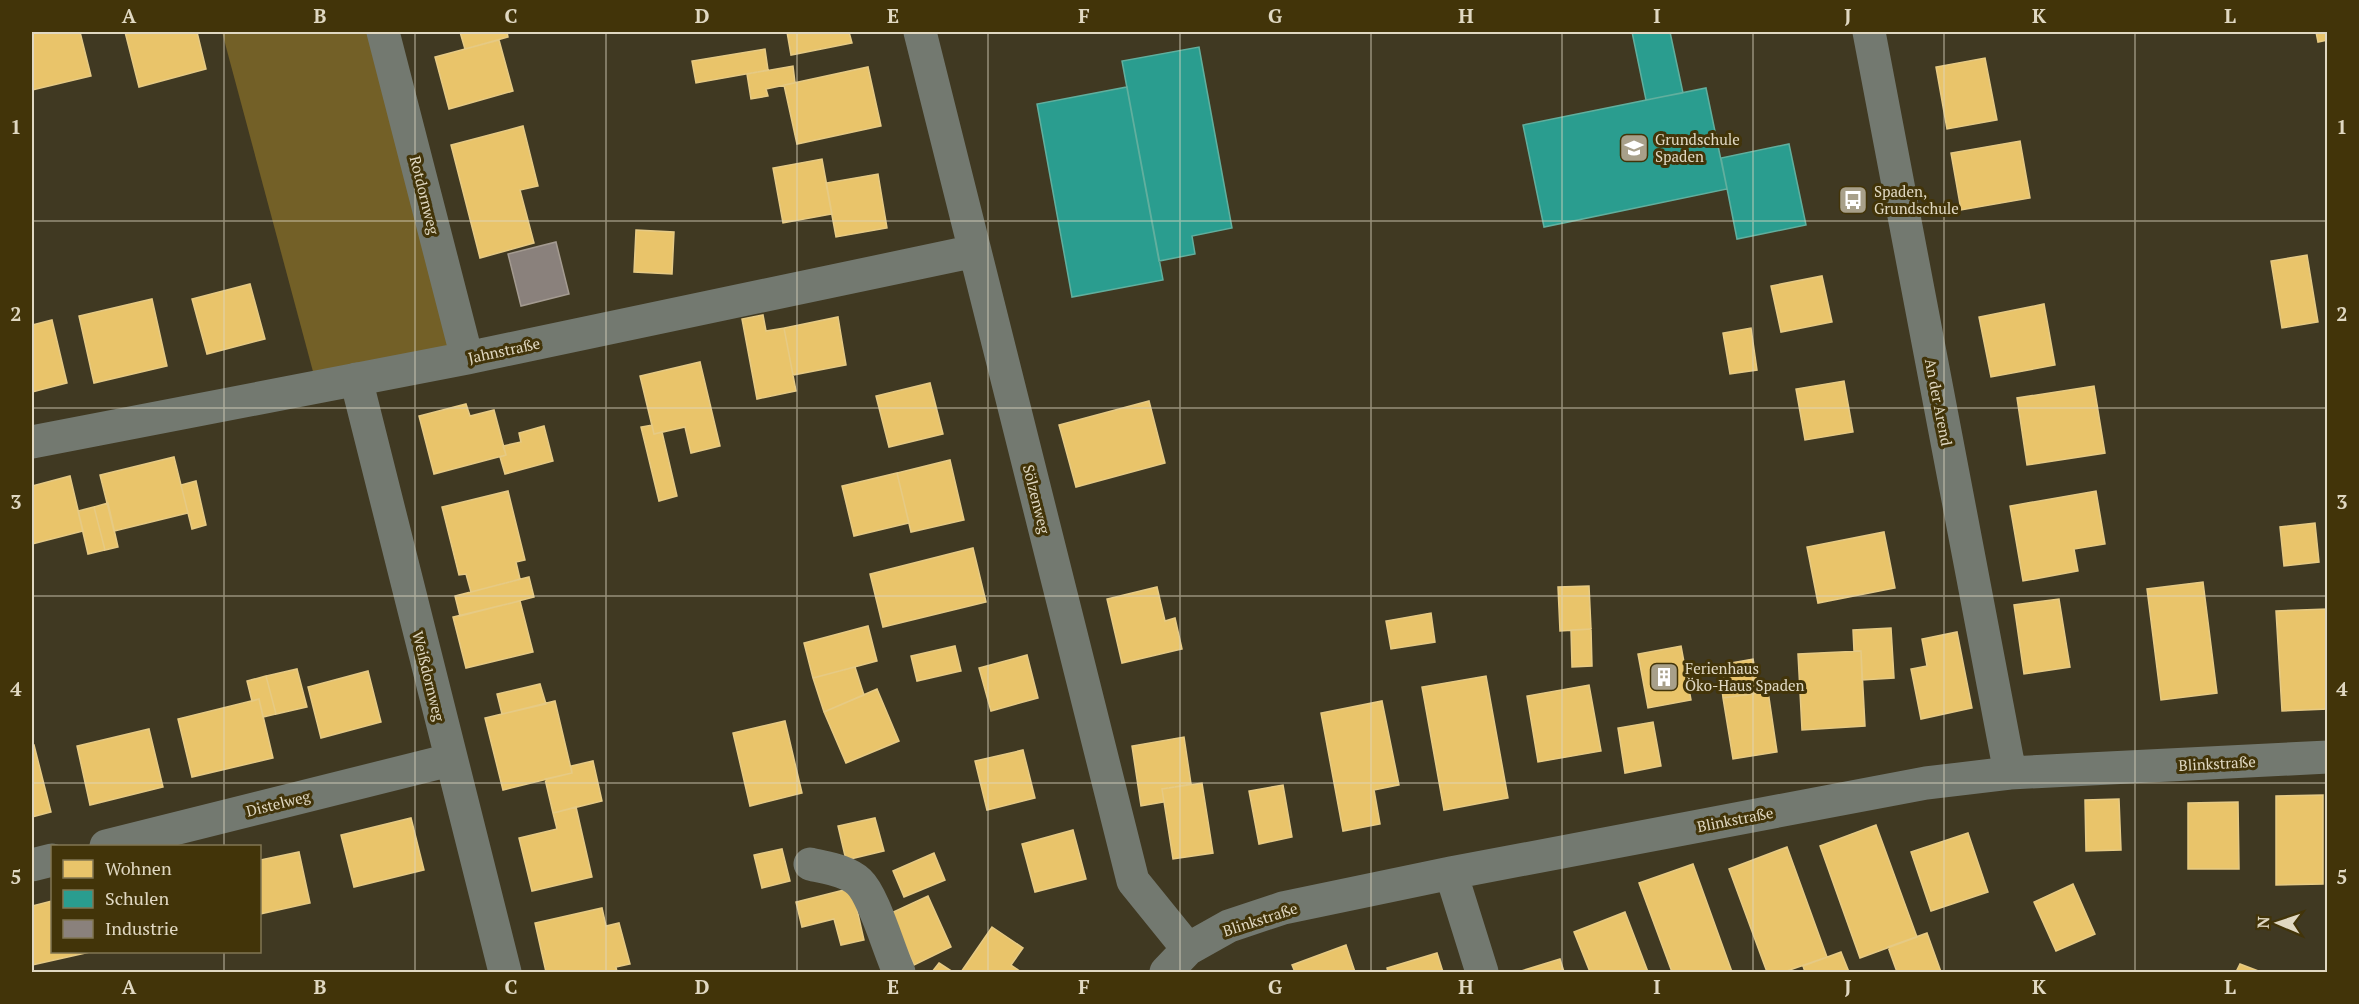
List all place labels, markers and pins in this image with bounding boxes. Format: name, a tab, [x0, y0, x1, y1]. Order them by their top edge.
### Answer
place label: Grundschule Spaden	[1655, 129, 1740, 166]
school or university icon: Grundschule Spaden	[1618, 132, 1650, 164]
place label: Spaden, Grundschule	[1874, 181, 1959, 218]
bus stop icon: Spaden, Grundschule	[1837, 184, 1869, 216]
place label: Ferienhaus Öko-Haus Spaden	[1685, 658, 1805, 695]
building icon: Ferienhaus Öko-Haus Spaden	[1648, 661, 1680, 693]

